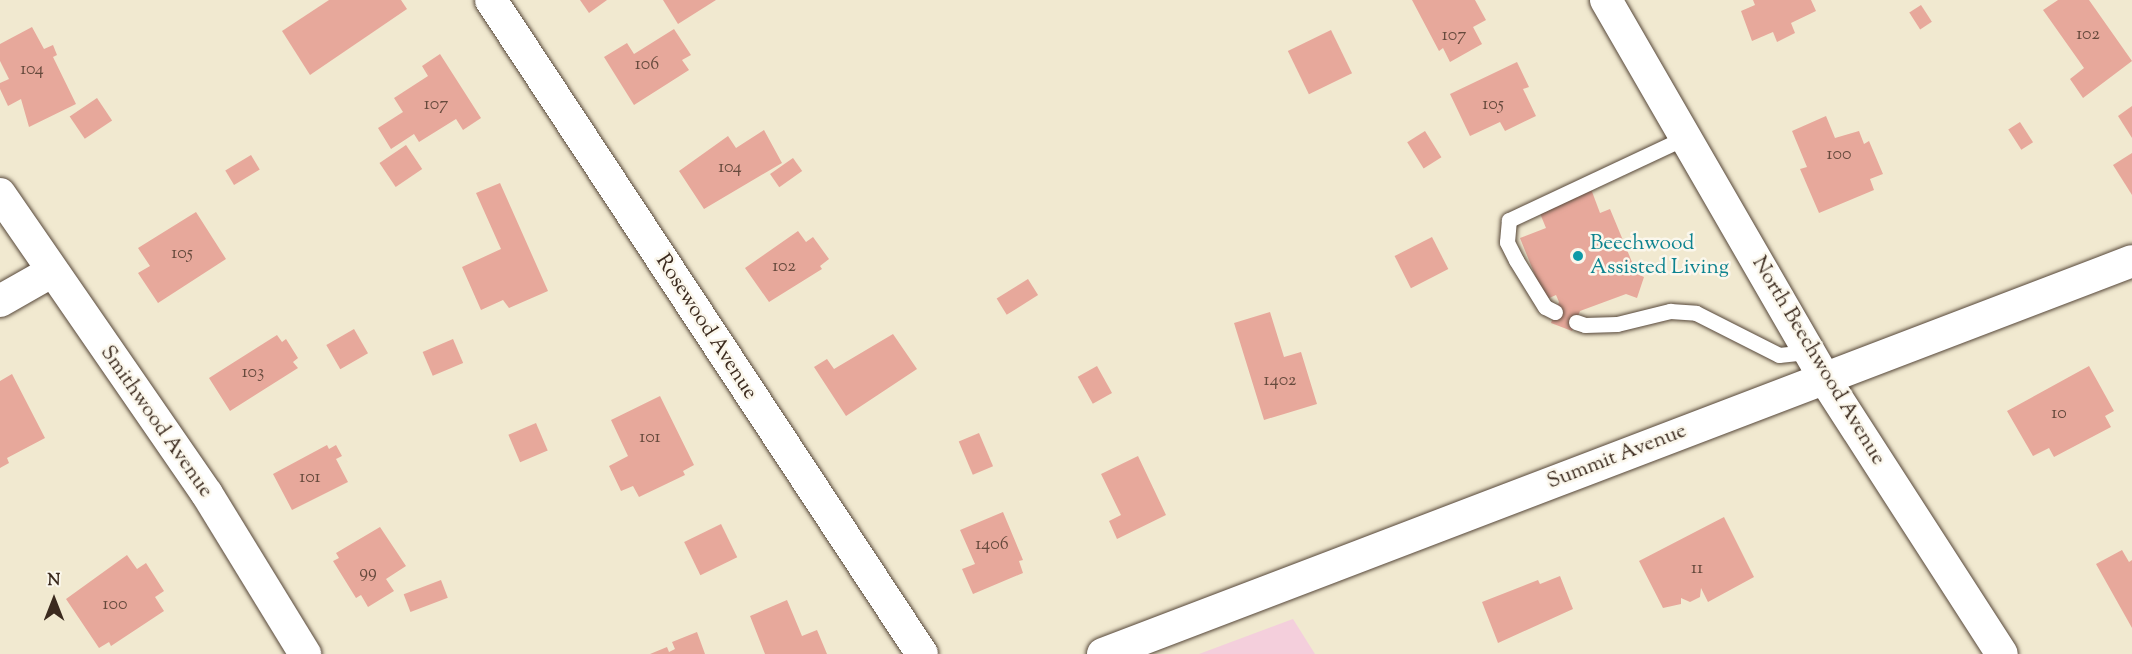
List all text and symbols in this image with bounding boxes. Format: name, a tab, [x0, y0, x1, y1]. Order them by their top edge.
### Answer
house number: 102	[2076, 24, 2100, 46]
house number: 107	[1442, 25, 1466, 47]
house number: 106	[635, 54, 659, 76]
house number: 104	[20, 59, 44, 81]
house number: 107	[424, 94, 448, 116]
house number: 105	[1482, 94, 1504, 116]
house number: 100	[1827, 144, 1851, 166]
house number: 104	[718, 157, 742, 179]
place label: Beechwood Assisted Living	[1590, 231, 1729, 281]
house number: 105	[171, 243, 193, 265]
marker: Beechwood Assisted Living	[1571, 249, 1585, 263]
street label: Rosewood Avenue	[650, 250, 762, 404]
street label: North Beechwood Avenue	[1746, 252, 1890, 470]
house number: 102	[772, 256, 796, 278]
street label: Smithwood Avenue	[94, 341, 218, 503]
house number: 103	[242, 362, 264, 384]
house number: 1402	[1264, 370, 1296, 392]
house number: 10	[2051, 403, 2067, 425]
street label: Summit Avenue	[1544, 419, 1690, 495]
house number: 101	[639, 427, 661, 449]
house number: 101	[299, 467, 321, 489]
house number: 1406	[975, 534, 1009, 556]
house number: 11	[1691, 558, 1703, 580]
house number: 99	[359, 562, 377, 584]
north arrow	[24, 570, 84, 630]
text: N	[48, 570, 60, 593]
house number: 100	[103, 594, 127, 616]

